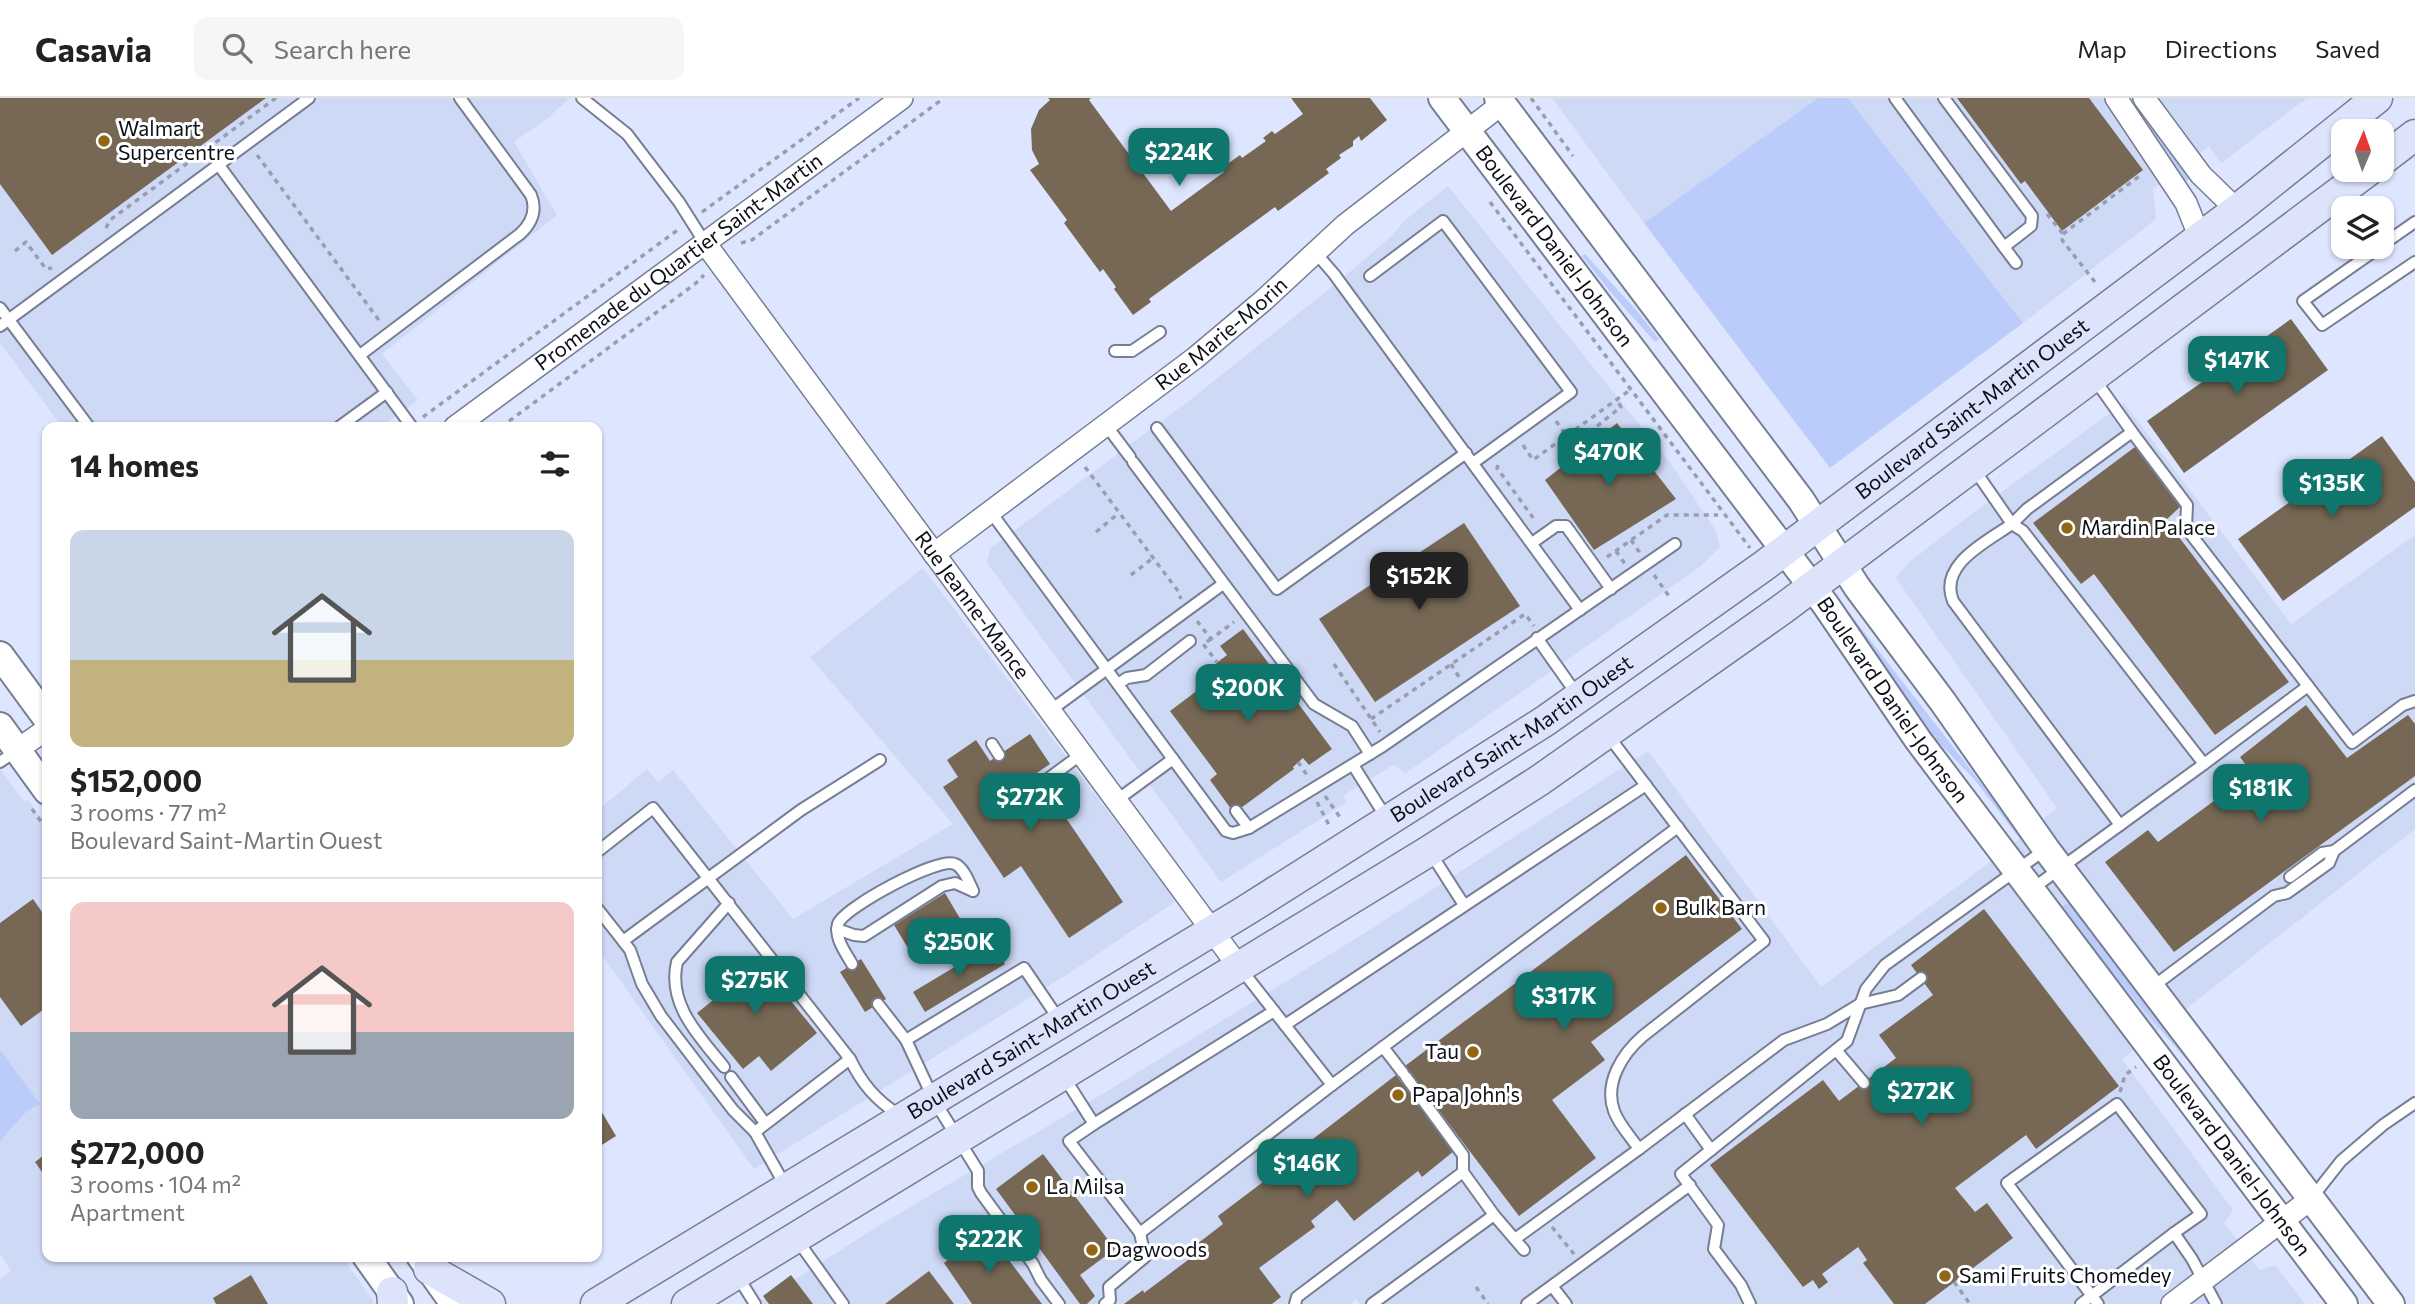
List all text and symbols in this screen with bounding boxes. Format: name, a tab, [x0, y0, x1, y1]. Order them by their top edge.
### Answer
search box	[194, 17, 684, 80]
text: Casavia	[35, 28, 152, 69]
icon: search	[218, 29, 256, 67]
text: Search here	[274, 33, 411, 64]
text: Map	[2077, 34, 2127, 63]
text: Directions	[2165, 34, 2277, 63]
text: Saved	[2315, 34, 2380, 63]
place label: Walmart Supercentre	[118, 115, 235, 164]
north arrow	[2331, 119, 2394, 182]
map controls	[2331, 119, 2394, 259]
pin: $224K	[1130, 129, 1228, 188]
marker: Walmart Supercentre	[96, 133, 112, 149]
text: $224K	[1144, 137, 1214, 165]
street label: Boulevard Daniel-Johnson	[1471, 140, 1640, 351]
street label: Promenade du Quartier Saint-Martin	[529, 147, 827, 375]
button: layers	[2331, 196, 2394, 259]
street label: Rue Marie-Morin	[1150, 271, 1292, 395]
street label: Boulevard Saint-Martin Ouest	[1850, 312, 2093, 504]
pin: $147K	[2188, 336, 2286, 396]
text: $147K	[2204, 345, 2270, 373]
pin: $470K	[1560, 428, 1658, 488]
text: $470K	[1574, 437, 1644, 465]
icon: filters	[536, 445, 574, 483]
text: 14 homes	[70, 446, 199, 483]
pin: $135K	[2283, 460, 2381, 519]
text: $135K	[2299, 468, 2365, 496]
place label: Mardin Palace	[2081, 514, 2215, 539]
marker: Mardin Palace	[2059, 520, 2075, 536]
street label: Rue Jeanne-Mance	[911, 525, 1036, 683]
pin: $152K	[1370, 552, 1468, 612]
text: $152K	[1386, 561, 1452, 589]
icon: home	[259, 575, 385, 701]
street label: Boulevard Daniel-Johnson	[1813, 591, 1975, 807]
street label: Boulevard Saint-Martin Ouest	[1385, 649, 1637, 827]
pin: $200K	[1199, 664, 1297, 724]
text: $200K	[1212, 673, 1284, 701]
text: $152,000	[70, 761, 202, 798]
pin: $181K	[2212, 764, 2310, 824]
text: $181K	[2229, 773, 2293, 801]
pin: $272K	[981, 774, 1079, 833]
text: $272K	[996, 782, 1064, 810]
text: 3 rooms · 77 m²	[70, 798, 227, 826]
text: Boulevard Saint-Martin Ouest	[70, 826, 382, 854]
place label: Bulk Barn	[1675, 894, 1766, 919]
marker: Bulk Barn	[1653, 900, 1669, 916]
pin: $250K	[910, 918, 1008, 978]
text: $250K	[923, 927, 995, 955]
icon: home	[259, 947, 385, 1073]
street label: Boulevard Saint-Martin Ouest	[902, 954, 1159, 1124]
pin: $275K	[706, 956, 804, 1016]
text: $275K	[721, 965, 789, 993]
pin: $317K	[1515, 972, 1613, 1032]
text: $317K	[1531, 981, 1597, 1009]
place label: Tau	[1425, 1038, 1459, 1063]
marker: Tau	[1465, 1044, 1481, 1060]
street label: Boulevard Daniel-Johnson	[2149, 1049, 2317, 1260]
pin: $272K	[1872, 1068, 1970, 1127]
text: $272K	[1887, 1076, 1955, 1104]
place label: Papa John's	[1412, 1081, 1520, 1106]
marker: Papa John's	[1390, 1087, 1406, 1103]
text: $272,000	[70, 1133, 205, 1170]
pin: $146K	[1258, 1140, 1356, 1199]
text: $146K	[1273, 1148, 1341, 1176]
text: 3 rooms · 104 m²	[70, 1170, 241, 1198]
place label: La Milsa	[1046, 1173, 1124, 1198]
marker: La Milsa	[1024, 1179, 1040, 1195]
text: Apartment	[70, 1198, 185, 1226]
pin: $222K	[940, 1216, 1038, 1275]
text: $222K	[955, 1224, 1023, 1252]
place label: Dagwoods	[1106, 1236, 1207, 1261]
marker: Dagwoods	[1084, 1242, 1100, 1258]
place label: Sami Fruits Chomedey	[1959, 1262, 2172, 1287]
marker: Sami Fruits Chomedey	[1937, 1268, 1953, 1284]

